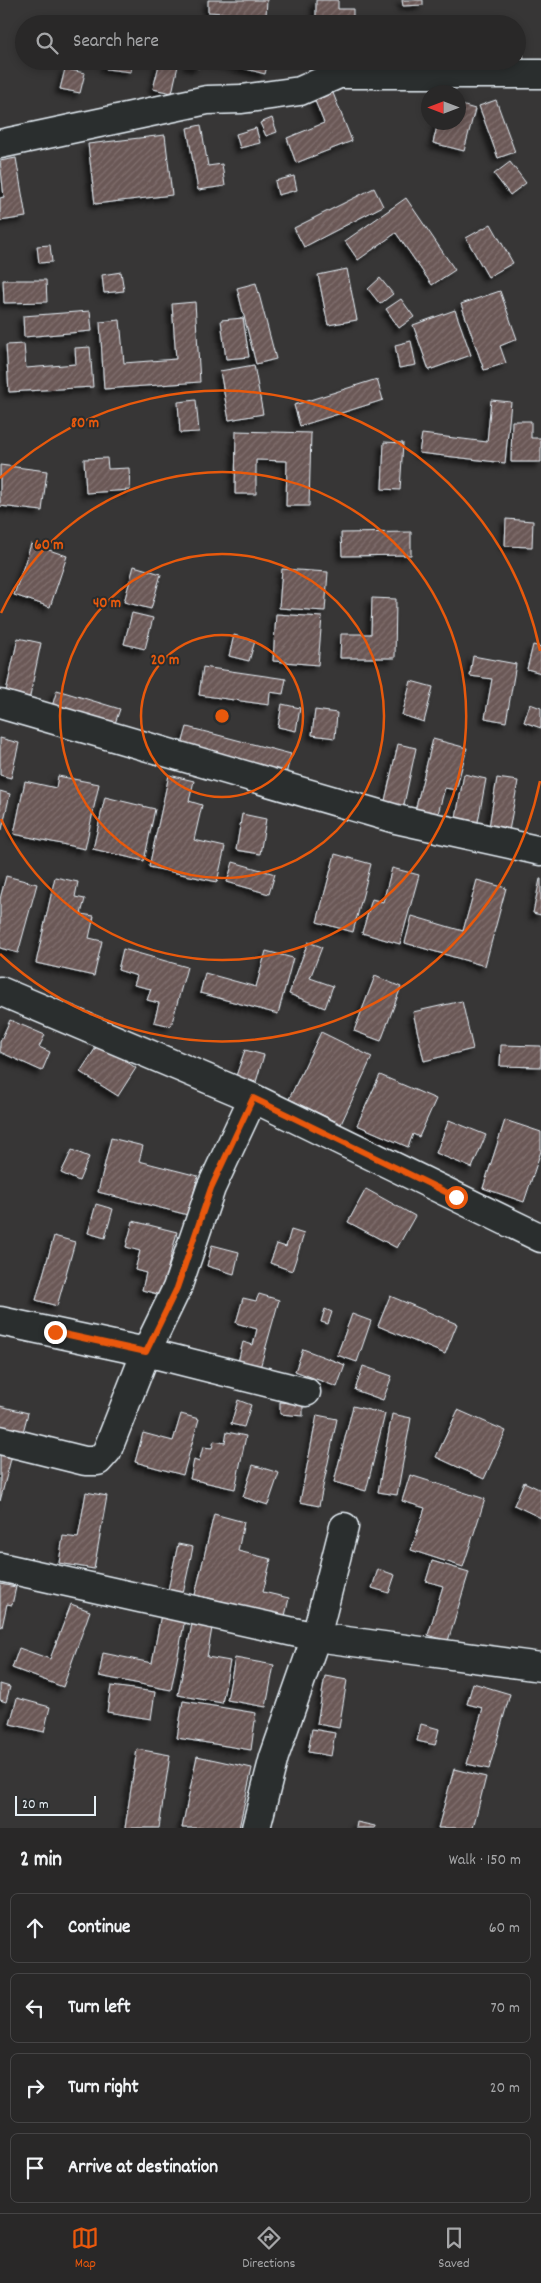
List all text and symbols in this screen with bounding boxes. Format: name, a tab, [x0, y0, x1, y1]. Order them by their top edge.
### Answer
search box	[15, 15, 526, 70]
icon: search	[33, 29, 61, 57]
text: Search here	[73, 29, 159, 56]
north arrow	[421, 85, 466, 130]
text: 80 m	[71, 413, 99, 435]
text: 60 m	[34, 535, 64, 557]
text: 40 m	[93, 593, 121, 615]
text: 20 m	[151, 650, 179, 672]
centre of rings	[213, 707, 231, 725]
route start	[445, 1186, 468, 1209]
route end	[44, 1321, 67, 1344]
scale bar	[15, 1793, 96, 1816]
text: 20 m	[22, 1795, 49, 1815]
text: 2 min	[20, 1846, 62, 1876]
text: Walk · 150 m	[449, 1849, 521, 1872]
icon: ahead	[21, 1914, 49, 1942]
text: Continue	[68, 1915, 130, 1942]
text: 60 m	[489, 1917, 520, 1940]
icon: left	[21, 1994, 49, 2022]
text: Turn left	[68, 1995, 131, 2022]
text: 70 m	[490, 1997, 520, 2020]
icon: right	[21, 2074, 49, 2102]
text: Turn right	[68, 2075, 139, 2102]
text: 20 m	[490, 2077, 520, 2100]
icon: arrive	[21, 2154, 49, 2182]
text: Arrive at destination	[68, 2155, 218, 2182]
tab: Map	[71, 2224, 99, 2274]
tab: Directions	[242, 2224, 295, 2274]
tab: Saved	[438, 2224, 470, 2274]

